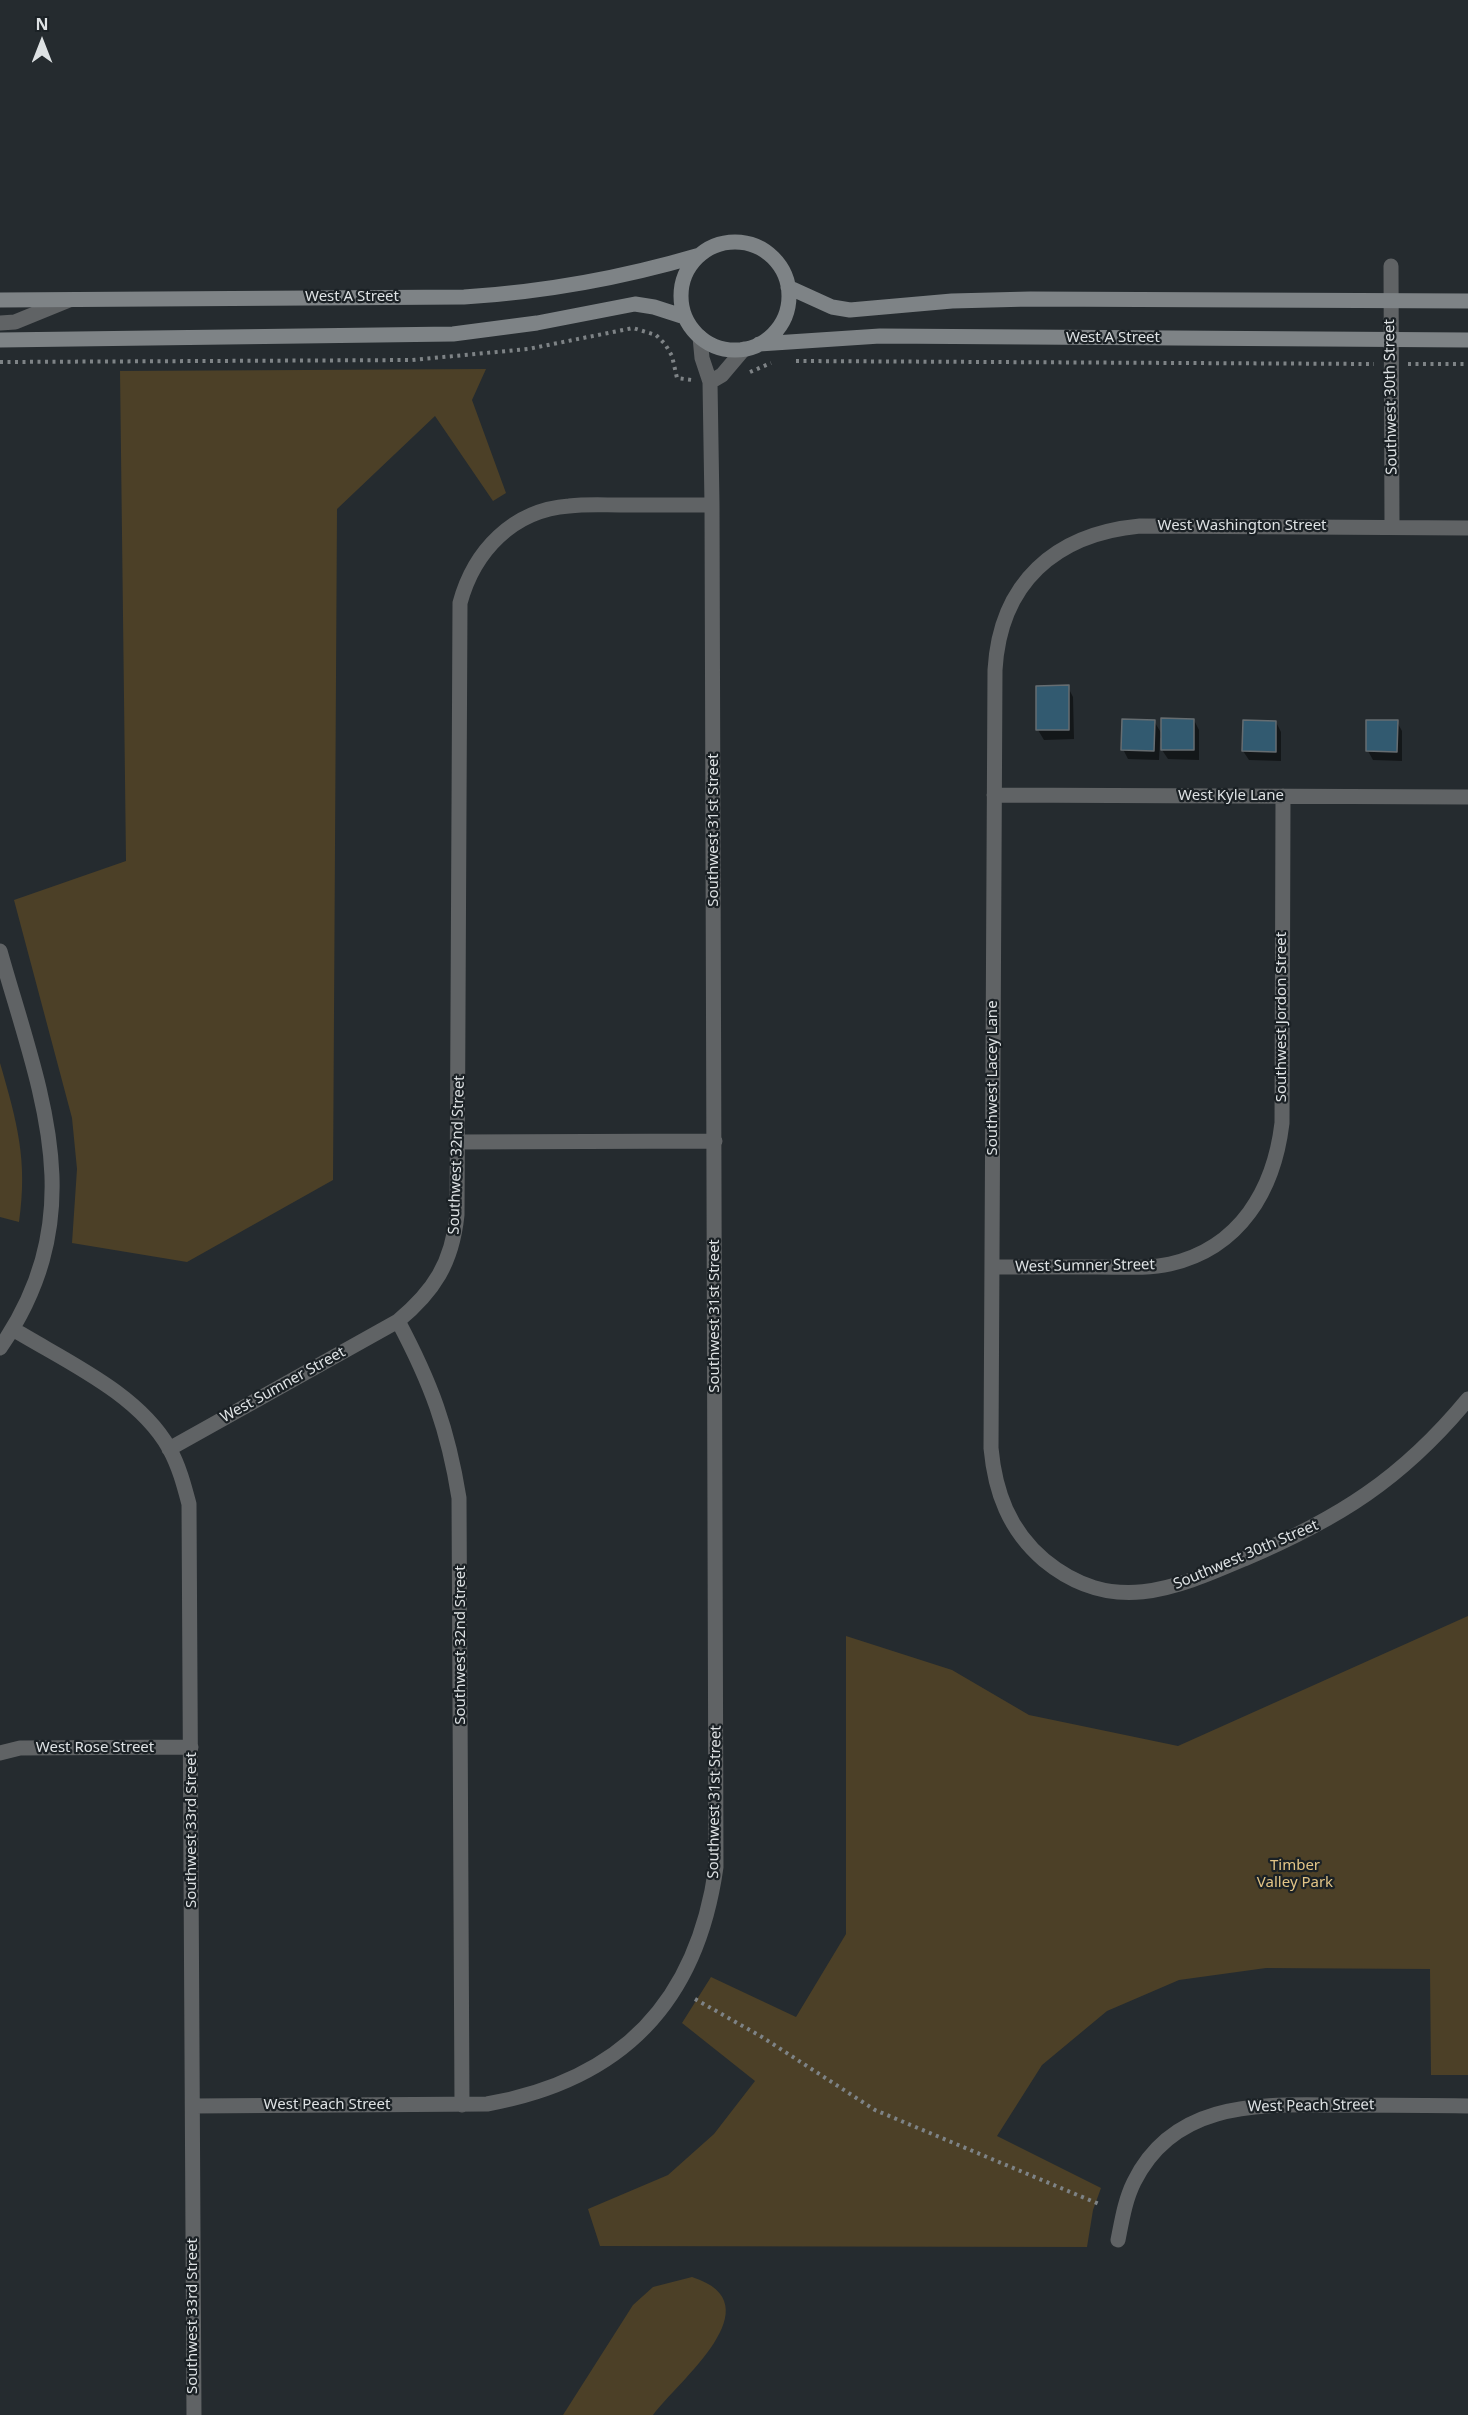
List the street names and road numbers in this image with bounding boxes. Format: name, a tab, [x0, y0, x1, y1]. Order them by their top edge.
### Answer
street label: West A Street	[305, 288, 399, 306]
street label: Southwest 30th Street	[1381, 319, 1401, 475]
street label: West A Street	[1066, 329, 1160, 347]
street label: West Washington Street	[1157, 517, 1327, 535]
street label: Southwest 31st Street	[705, 753, 723, 907]
street label: West Kyle Lane	[1178, 787, 1284, 805]
street label: Southwest Jordon Street	[1273, 932, 1291, 1102]
street label: Southwest Lacey Lane	[984, 1000, 1002, 1156]
street label: Southwest 32nd Street	[445, 1075, 469, 1235]
street label: Southwest 31st Street	[706, 1239, 724, 1393]
street label: West Sumner Street	[1015, 1256, 1155, 1276]
street label: West Sumner Street	[217, 1343, 349, 1427]
street label: Southwest 30th Street	[1171, 1516, 1321, 1594]
street label: Southwest 32nd Street	[452, 1565, 470, 1725]
street label: Southwest 31st Street	[705, 1725, 725, 1879]
street label: West Rose Street	[36, 1739, 154, 1757]
street label: Southwest 33rd Street	[183, 1752, 201, 1908]
street label: West Peach Street	[264, 2096, 390, 2114]
street label: West Peach Street	[1247, 2096, 1375, 2116]
street label: Southwest 33rd Street	[184, 2238, 202, 2394]

